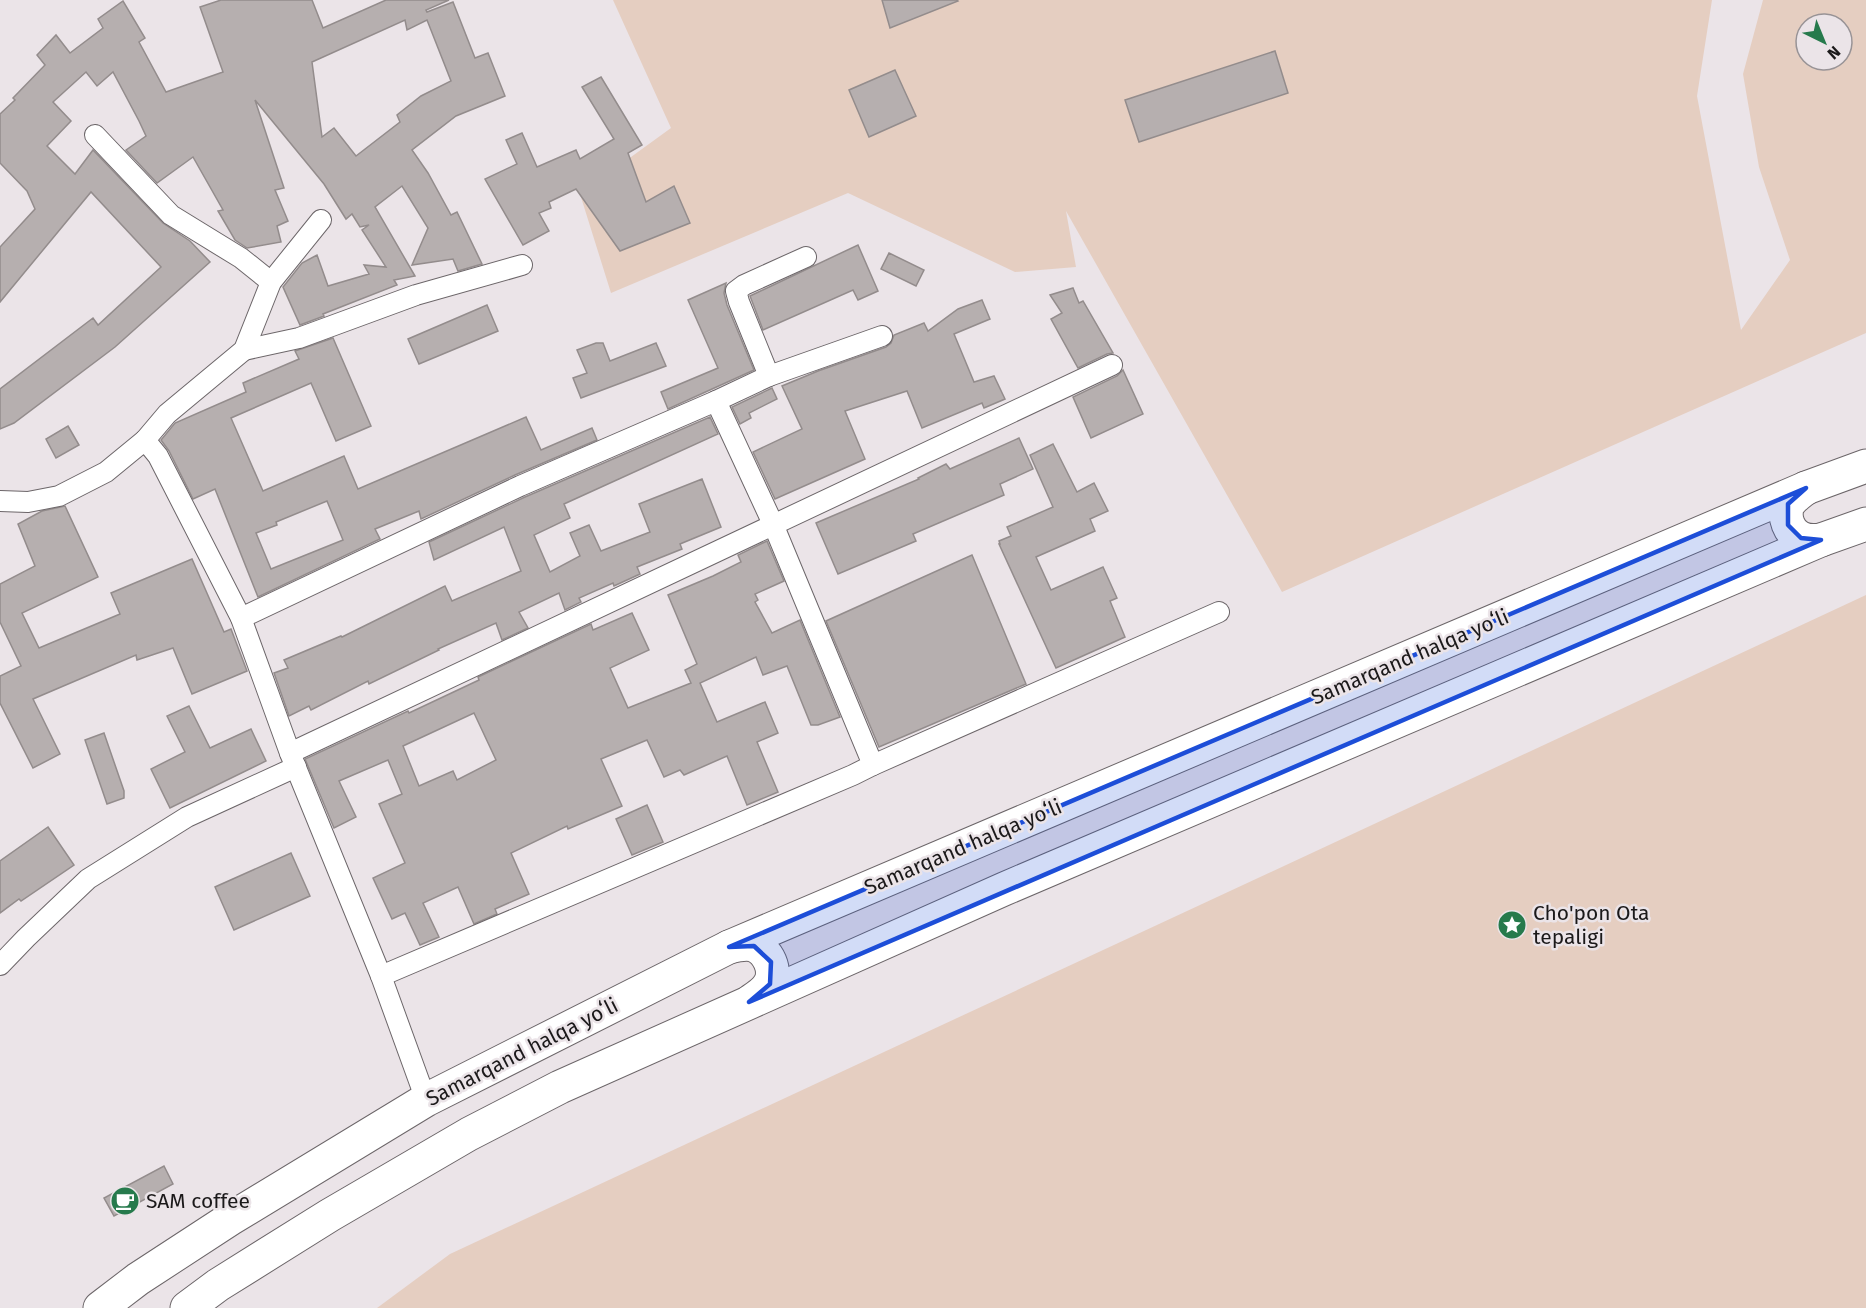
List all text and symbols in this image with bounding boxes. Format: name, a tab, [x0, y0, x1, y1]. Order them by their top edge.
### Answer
north arrow	[1794, 12, 1854, 72]
text: N	[1824, 42, 1844, 63]
street label: Samarqand halqa yoʻli	[1307, 604, 1513, 710]
street label: Samarqand halqa yoʻli	[860, 794, 1066, 900]
place label: Cho'pon Ota tepaligi	[1533, 900, 1650, 950]
place icon: Cho'pon Ota tepaligi	[1496, 909, 1528, 941]
street label: Samarqand halqa yoʻli	[422, 992, 622, 1112]
cafe icon: SAM coffee	[109, 1185, 141, 1217]
place label: SAM coffee	[146, 1188, 250, 1214]

